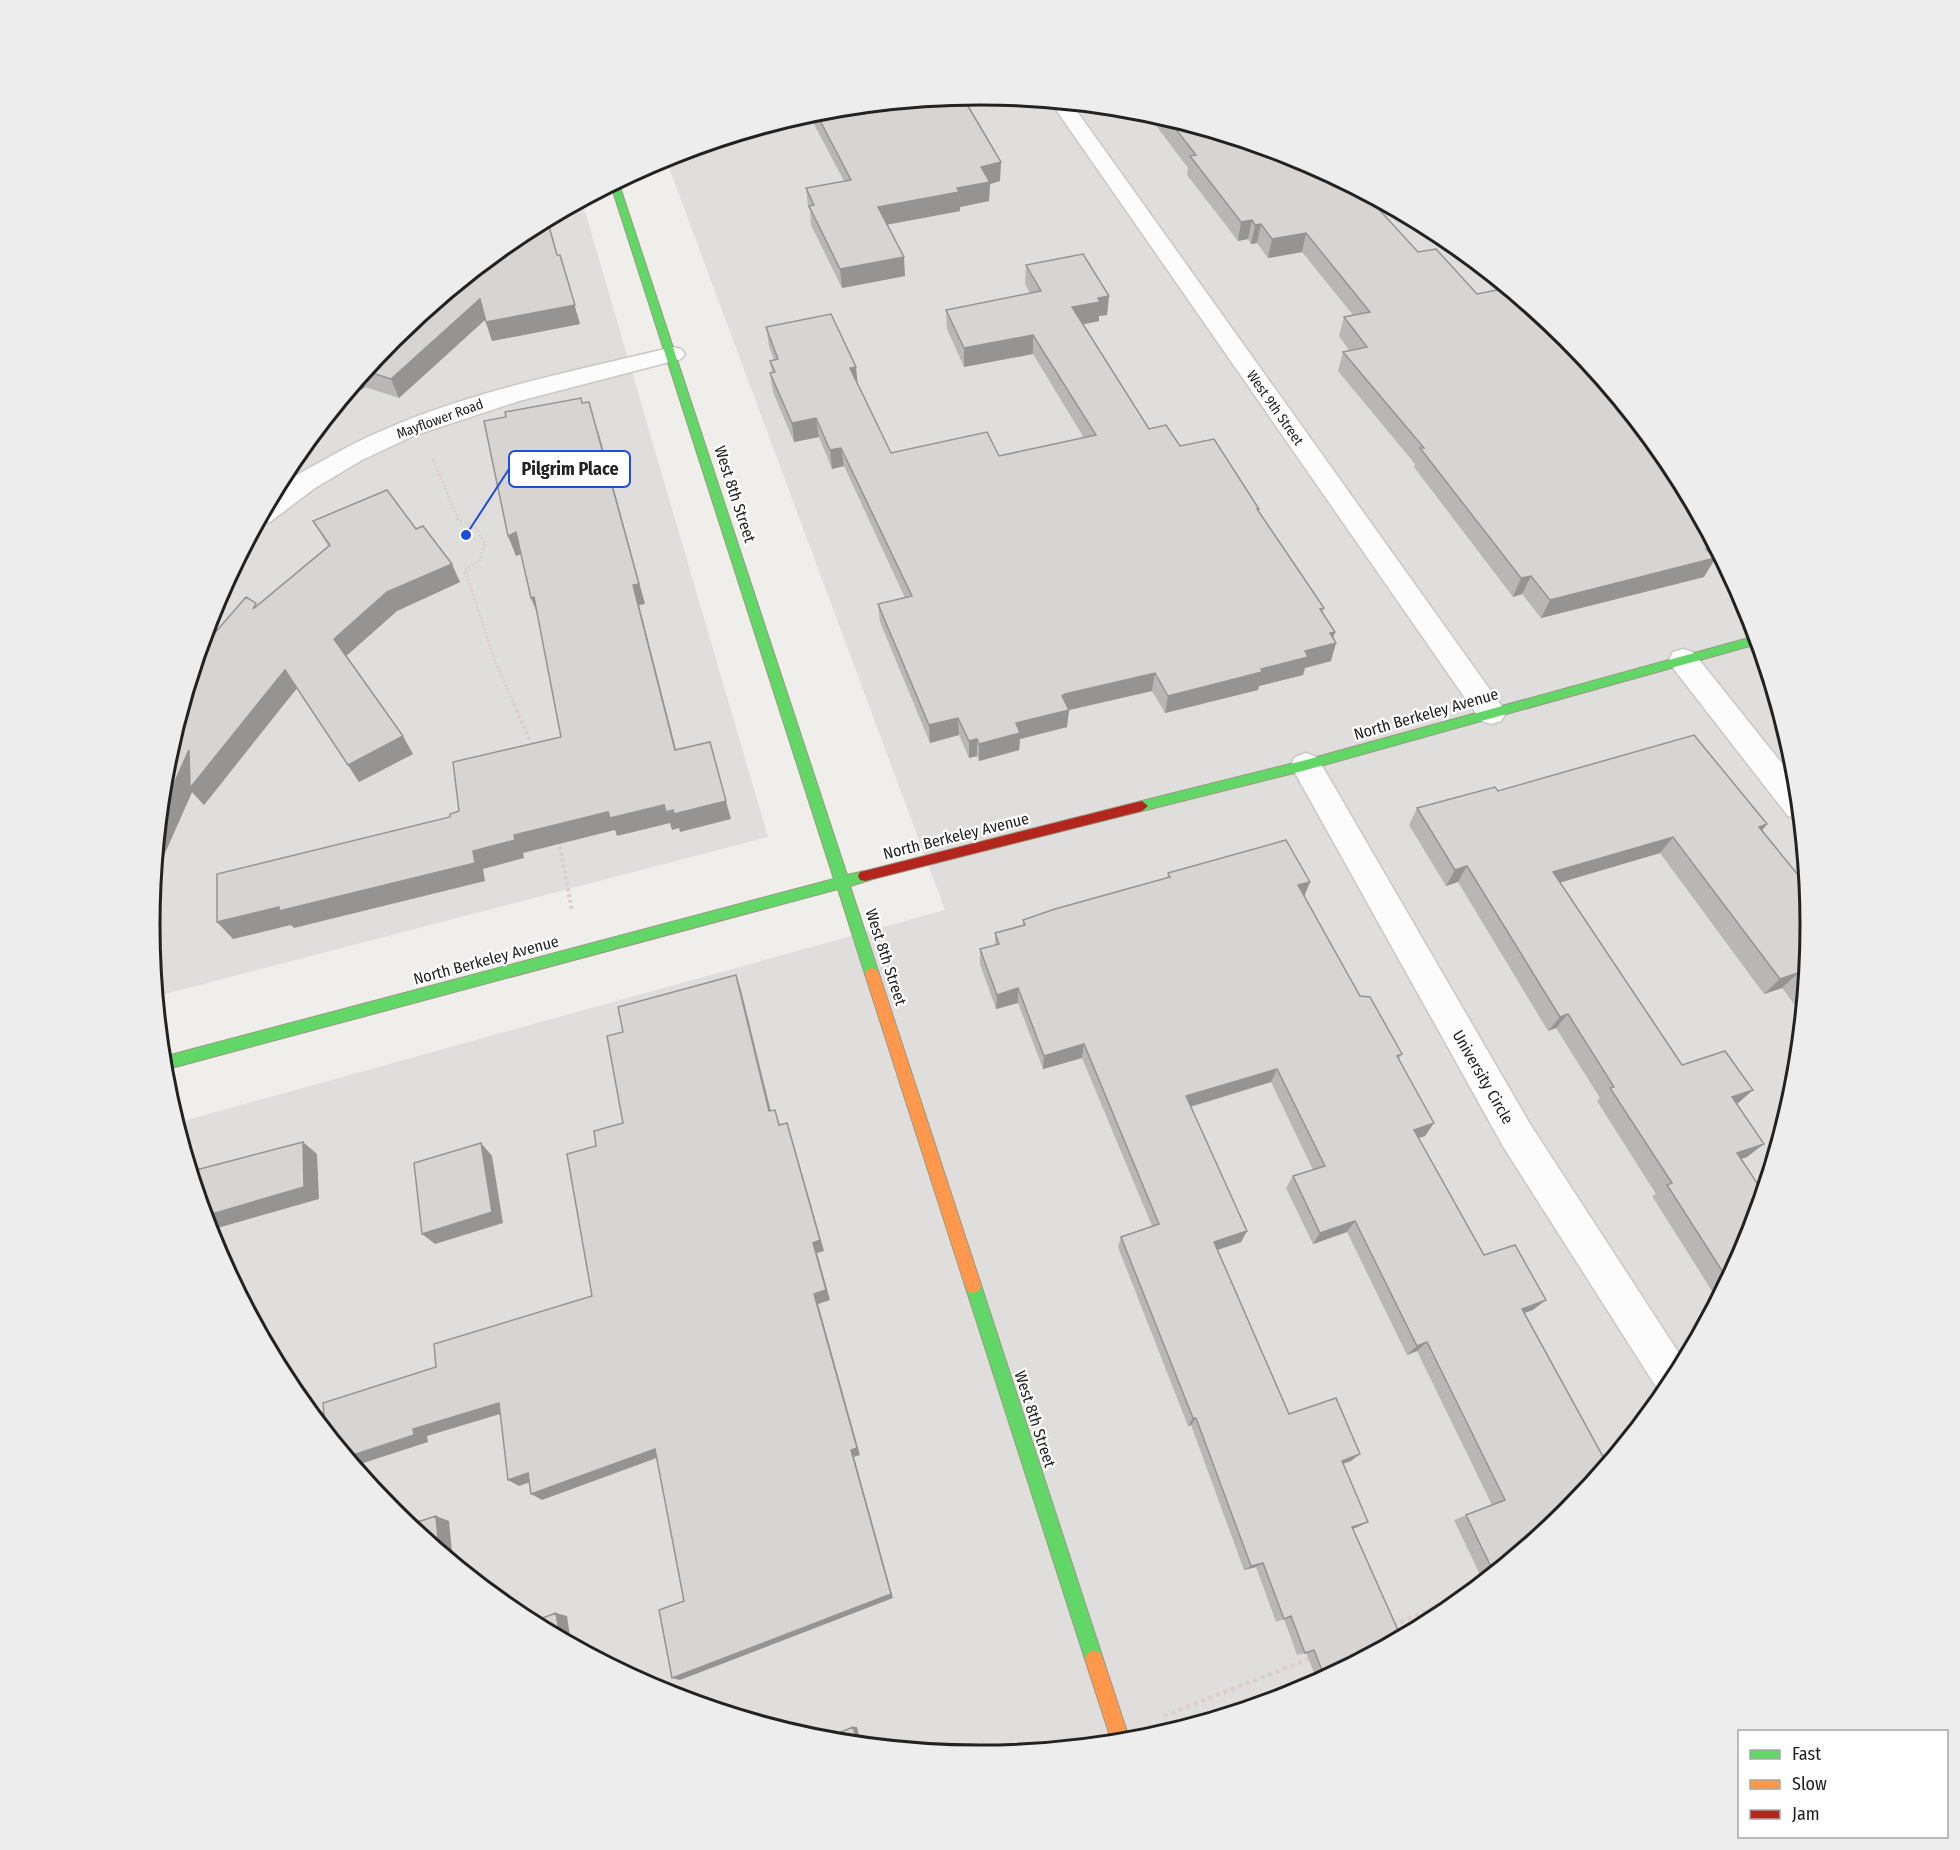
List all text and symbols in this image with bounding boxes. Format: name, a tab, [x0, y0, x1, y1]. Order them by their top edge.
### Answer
street label: West 9th Street	[1243, 367, 1307, 449]
street label: Mayflower Road	[394, 395, 486, 443]
street label: West 8th Street	[710, 443, 760, 545]
callout: Pilgrim Place	[509, 451, 630, 487]
text: Pilgrim Place	[521, 458, 619, 480]
street label: North Berkeley Avenue	[1351, 684, 1501, 744]
street label: North Berkeley Avenue	[881, 809, 1031, 863]
street label: West 8th Street	[861, 906, 911, 1008]
street label: North Berkeley Avenue	[411, 931, 561, 989]
street label: University Circle	[1448, 1027, 1518, 1127]
street label: West 8th Street	[1010, 1368, 1060, 1470]
legend	[1738, 1730, 1948, 1838]
text: Fast	[1792, 1743, 1821, 1765]
text: Slow	[1792, 1773, 1827, 1795]
text: Jam	[1792, 1803, 1820, 1825]

